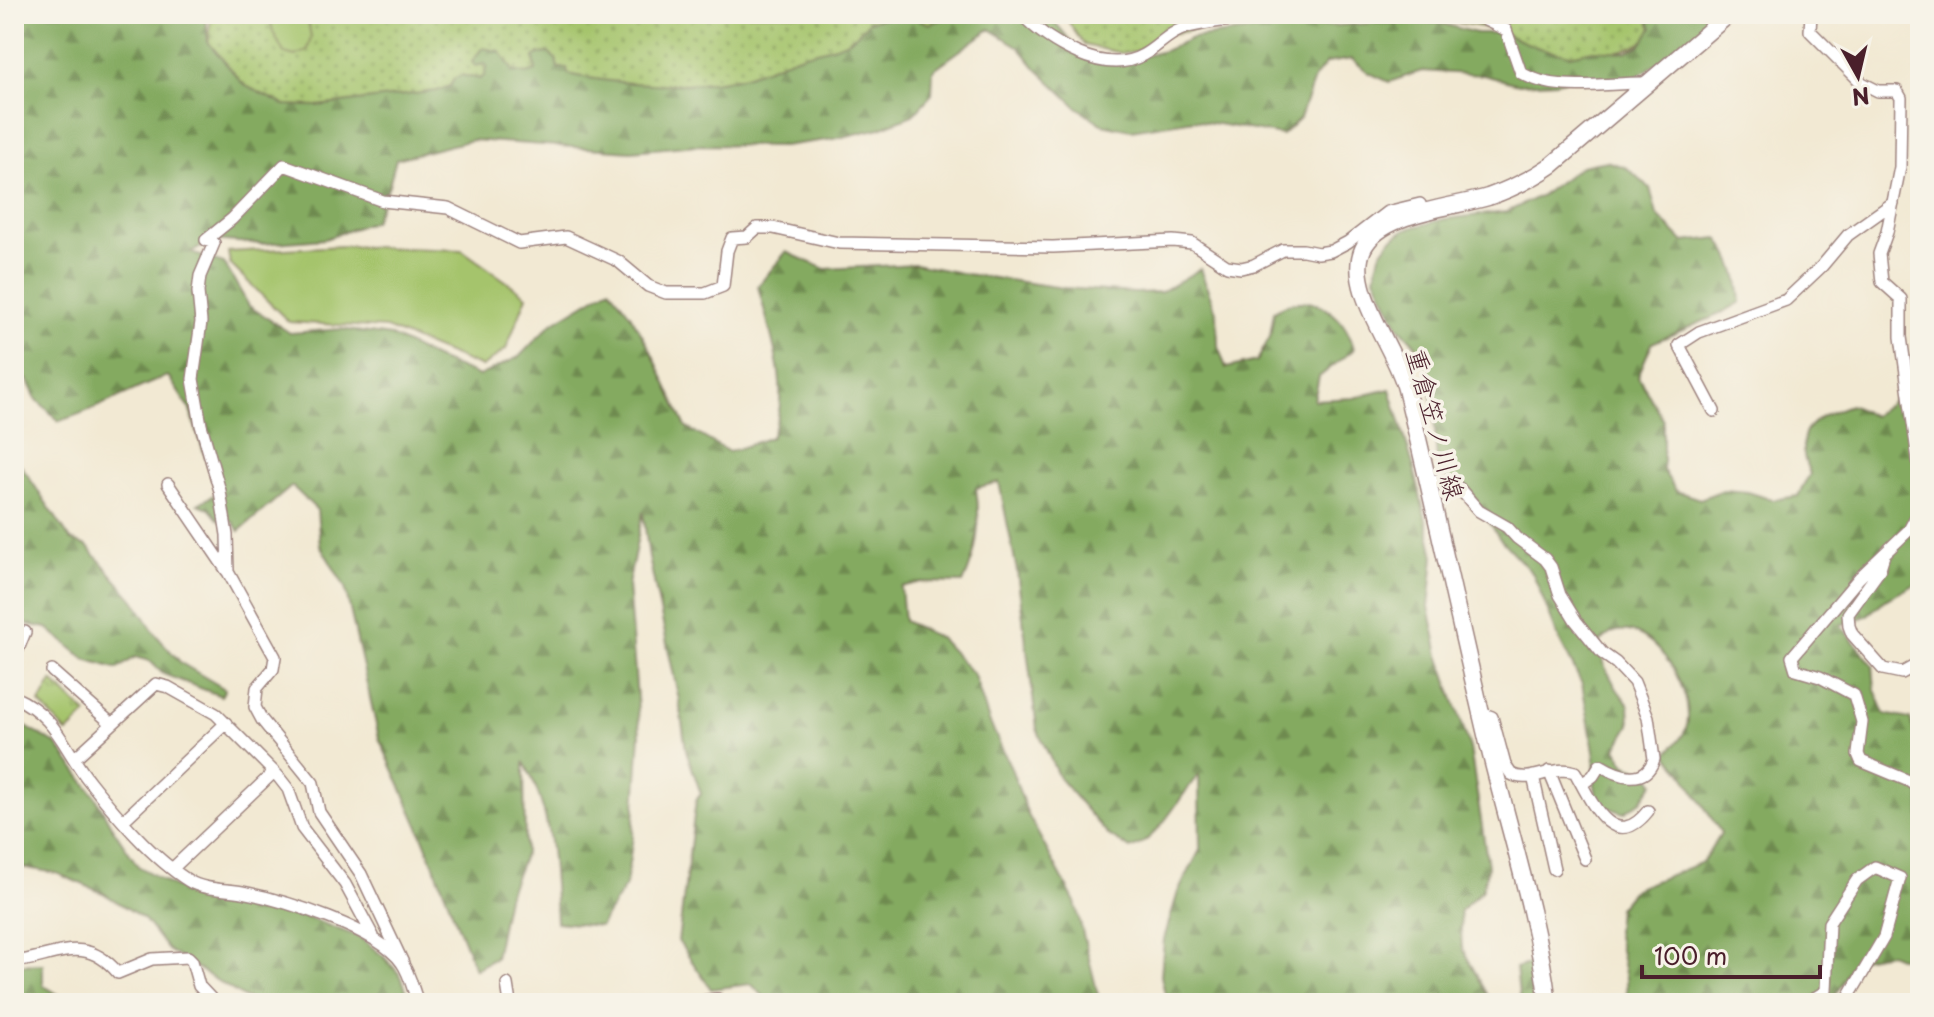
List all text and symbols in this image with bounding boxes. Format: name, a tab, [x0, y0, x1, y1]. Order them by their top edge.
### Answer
north arrow	[1818, 36, 1898, 116]
text: N	[1850, 80, 1872, 115]
street label: 重倉笠ノ川線	[1397, 343, 1475, 504]
scale bar	[1642, 929, 1820, 979]
text: 100 m	[1654, 937, 1727, 973]

